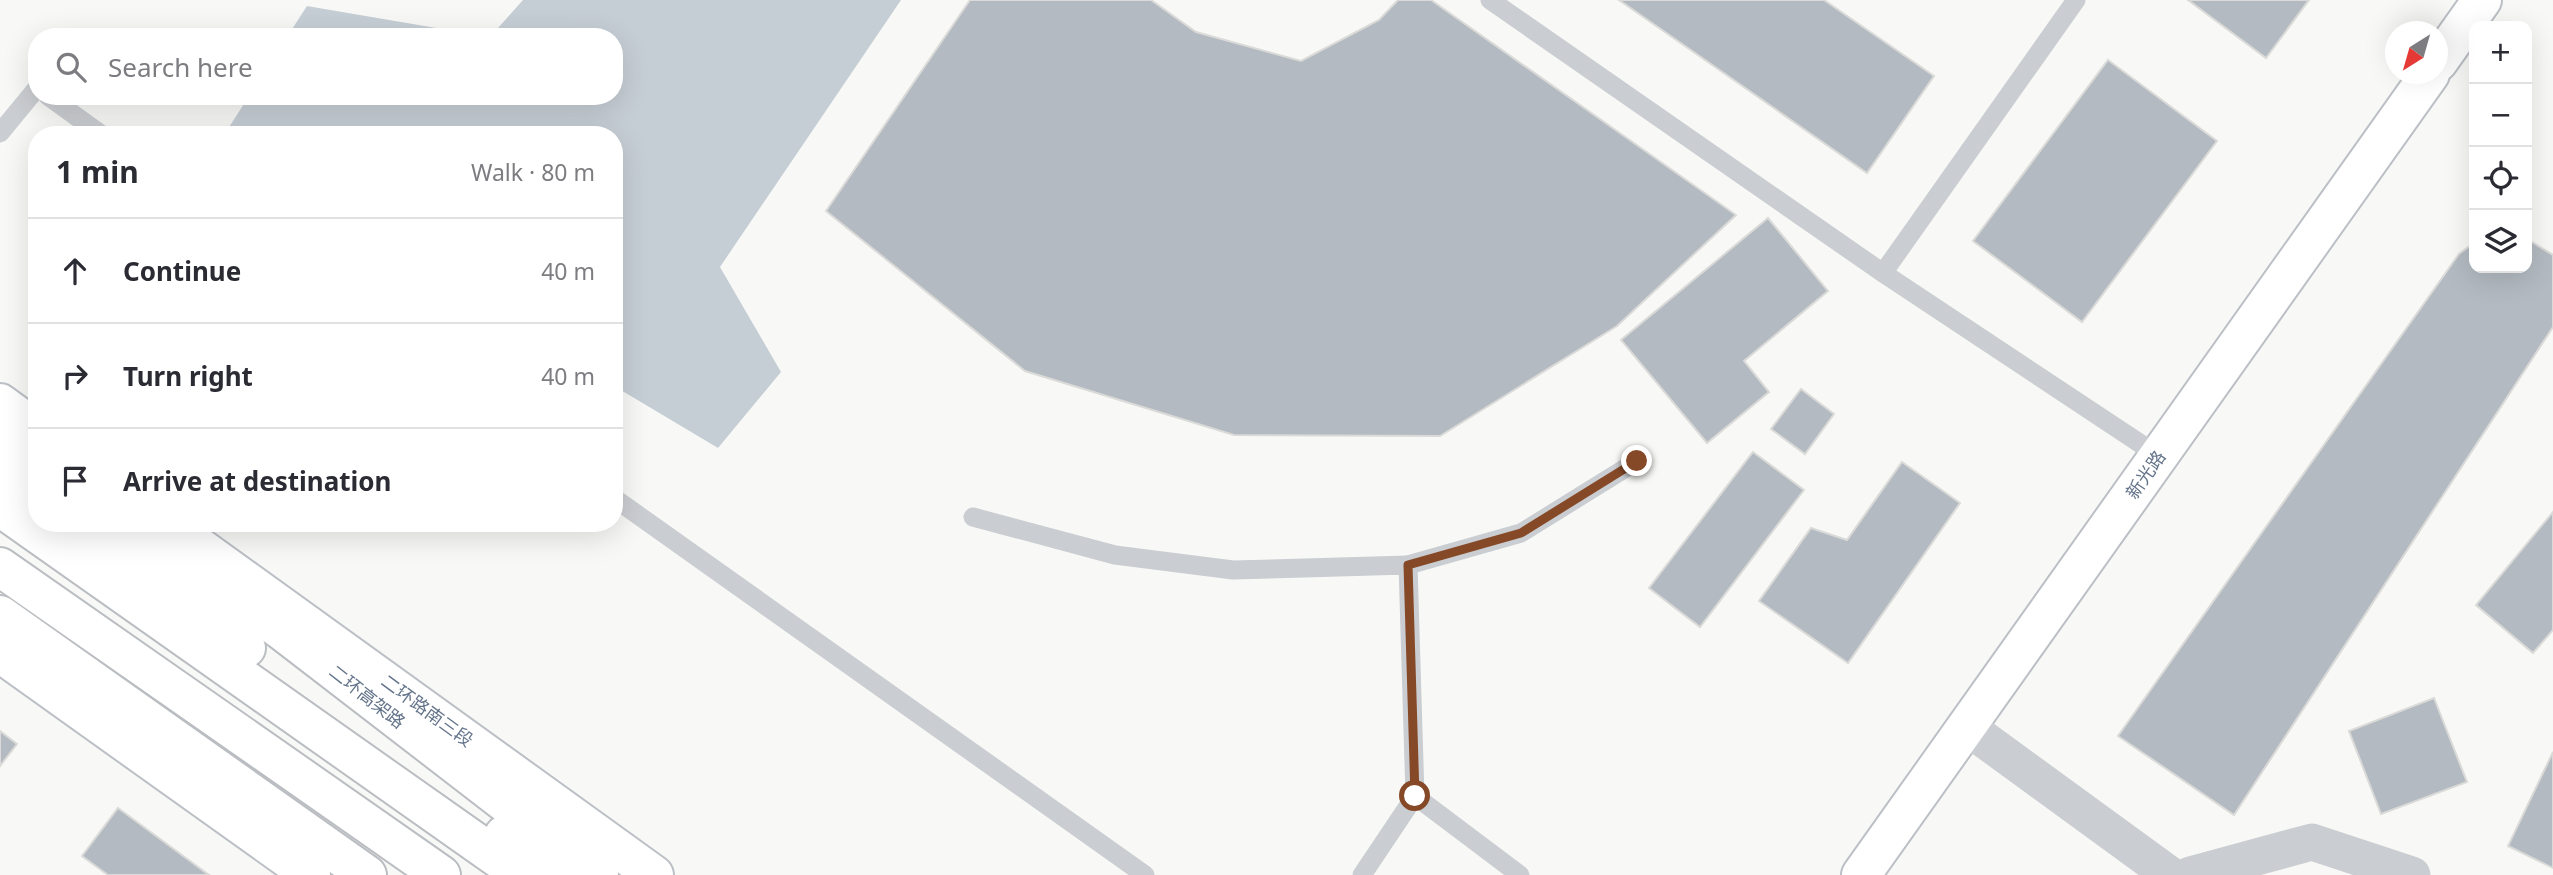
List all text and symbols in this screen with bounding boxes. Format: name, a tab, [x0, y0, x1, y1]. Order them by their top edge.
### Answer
north arrow	[2385, 21, 2448, 84]
map controls	[2469, 21, 2532, 273]
button: +	[2469, 21, 2532, 84]
search box	[28, 28, 623, 105]
icon: search	[52, 48, 90, 86]
text: Search here	[108, 49, 253, 85]
button: −	[2469, 84, 2532, 147]
button: locate	[2469, 147, 2532, 210]
text: 1 min	[56, 151, 139, 192]
text: Walk · 80 m	[471, 156, 595, 188]
button: layers	[2469, 210, 2532, 273]
icon: ahead	[56, 252, 94, 290]
text: Continue	[123, 253, 241, 289]
text: 40 m	[541, 255, 595, 287]
icon: right	[56, 357, 94, 395]
text: Turn right	[123, 358, 253, 394]
text: 40 m	[541, 360, 595, 392]
route end	[1621, 445, 1652, 476]
street label: 新光路	[2120, 445, 2170, 503]
icon: arrive	[56, 462, 94, 500]
text: Arrive at destination	[123, 463, 392, 499]
street label: 二环高架路	[325, 659, 410, 733]
street label: 二环路南三段	[377, 669, 478, 752]
route start	[1399, 780, 1430, 811]

